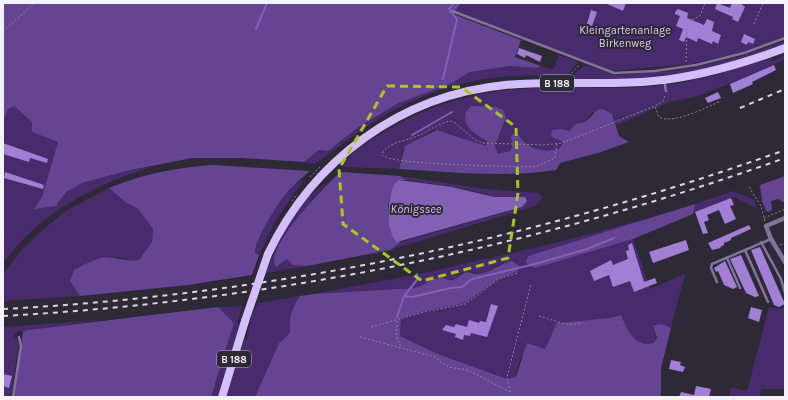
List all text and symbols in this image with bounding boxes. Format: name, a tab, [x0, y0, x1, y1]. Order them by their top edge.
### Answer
park label: Kleingartenanlage Birkenweg	[579, 24, 671, 50]
road number: B 188	[540, 75, 574, 91]
water label: Königssee	[391, 202, 442, 216]
road number: B 188	[217, 351, 251, 367]

